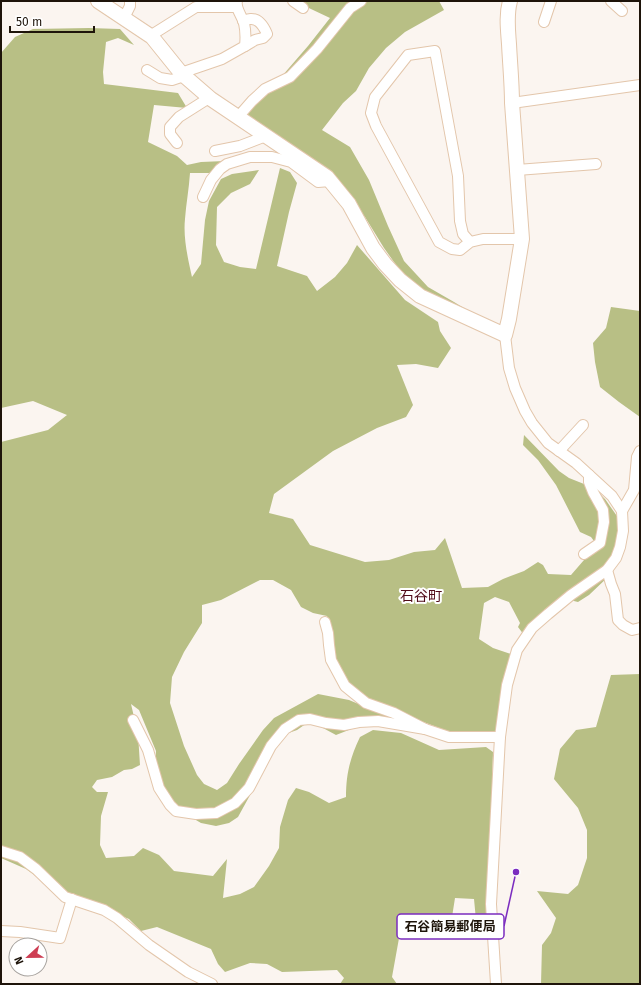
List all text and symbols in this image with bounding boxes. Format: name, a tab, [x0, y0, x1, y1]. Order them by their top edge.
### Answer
scale bar	[10, 8, 94, 34]
text: 50 m	[16, 15, 42, 29]
district label: 石谷町	[400, 588, 442, 605]
callout: 石谷簡易郵便局	[397, 914, 504, 939]
text: 石谷簡易郵便局	[404, 919, 496, 934]
north arrow	[8, 937, 48, 977]
text: N	[12, 955, 27, 966]

